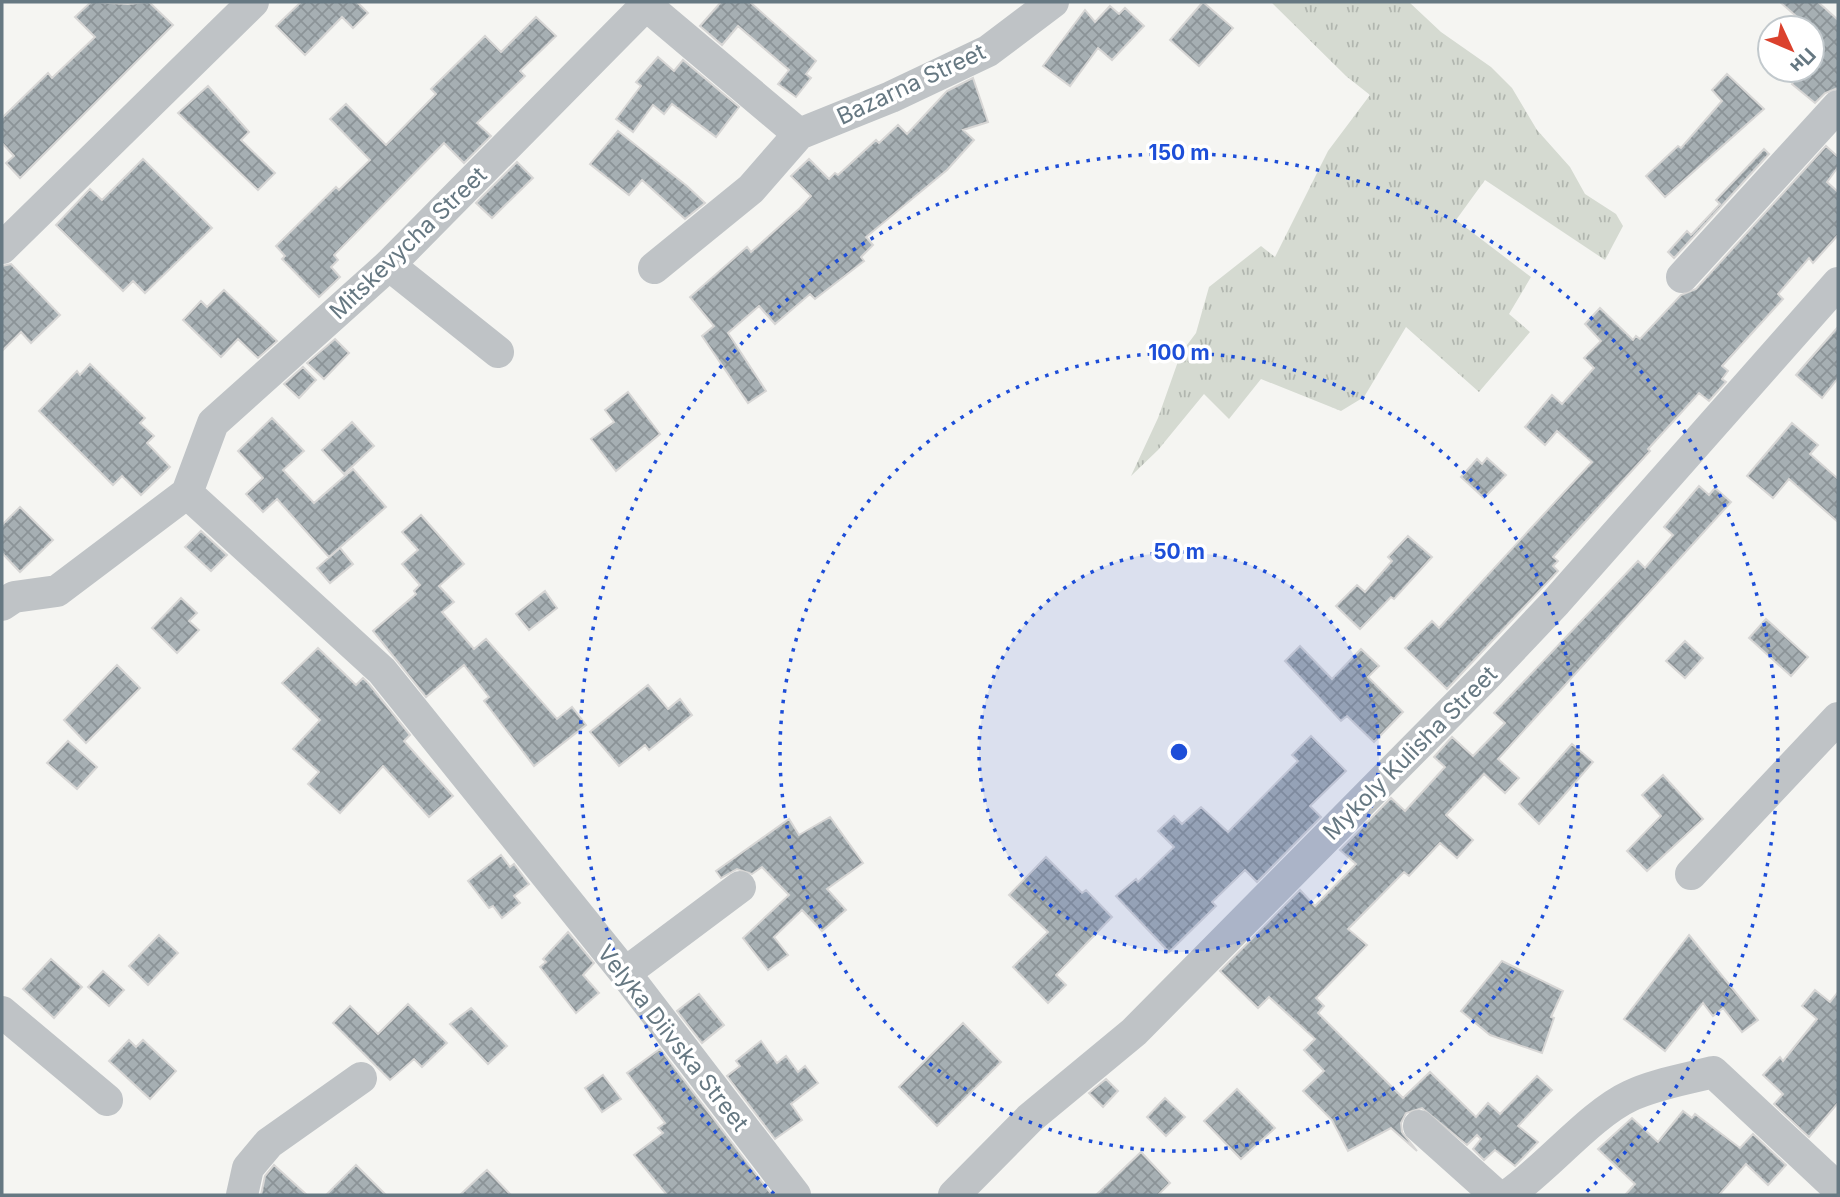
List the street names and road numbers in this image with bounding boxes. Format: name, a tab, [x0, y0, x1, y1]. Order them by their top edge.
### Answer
street label: Bazarna Street	[832, 37, 990, 131]
street label: Mitskevycha Street	[324, 161, 493, 325]
street label: Mykoly Kulisha Street	[1317, 660, 1503, 846]
street label: Velyka Diivska Street	[592, 939, 755, 1137]

